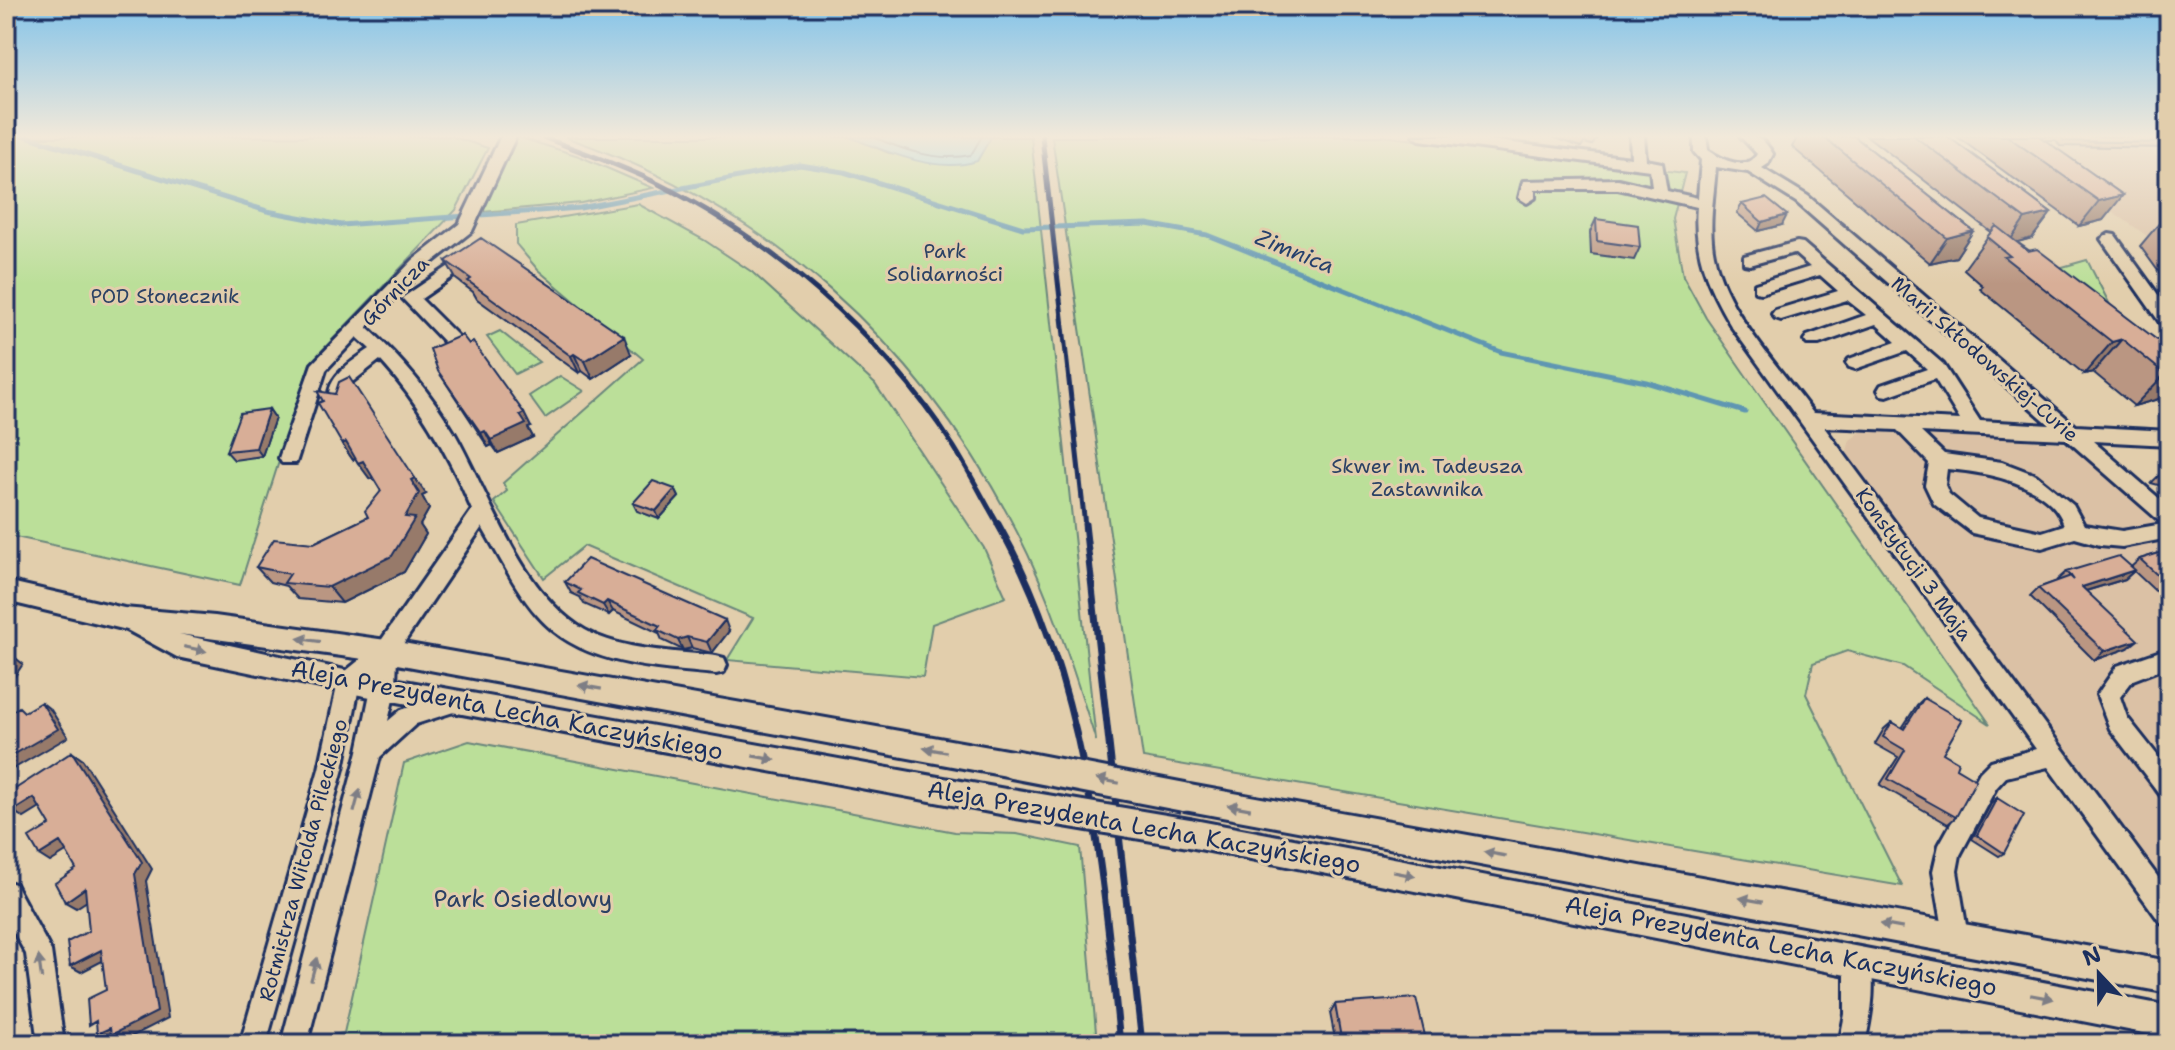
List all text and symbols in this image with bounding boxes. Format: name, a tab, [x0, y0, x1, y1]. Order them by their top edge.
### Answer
water label: Zimnica	[1251, 222, 1339, 280]
park label: Park Solidarności	[887, 238, 1003, 287]
street label: Górnicza	[355, 250, 435, 331]
street label: Marii Skłodowskiej-Curie	[1886, 270, 2084, 448]
park label: POD Słonecznik	[90, 283, 240, 309]
park label: Skwer im. Tadeusza Zastawnika	[1331, 453, 1523, 502]
street label: Konstytucji 3 Maja	[1850, 483, 1978, 646]
one-way arrow	[296, 633, 321, 646]
one-way arrow	[183, 644, 208, 656]
street label: Aleja Prezydenta Lecha Kaczyńskiego	[288, 652, 726, 768]
one-way arrow	[577, 680, 602, 692]
street label: Rotmistrza Witolda Pileckiego	[253, 716, 353, 1004]
one-way arrow	[922, 743, 947, 755]
one-way arrow	[752, 752, 777, 764]
street label: Aleja Prezydenta Lecha Kaczyńskiego	[925, 773, 1363, 881]
one-way arrow	[1095, 775, 1120, 787]
one-way arrow	[352, 789, 364, 814]
one-way arrow	[1226, 800, 1251, 812]
one-way arrow	[1482, 847, 1507, 859]
one-way arrow	[1391, 868, 1416, 881]
park label: Park Osiedlowy	[434, 883, 612, 915]
street label: Aleja Prezydenta Lecha Kaczyńskiego	[1562, 888, 2000, 1004]
one-way arrow	[1738, 894, 1763, 906]
one-way arrow	[1878, 919, 1903, 931]
north arrow	[2059, 934, 2139, 1014]
text: N	[2078, 939, 2105, 973]
one-way arrow	[33, 954, 46, 979]
one-way arrow	[308, 956, 320, 981]
one-way arrow	[2030, 991, 2055, 1004]

